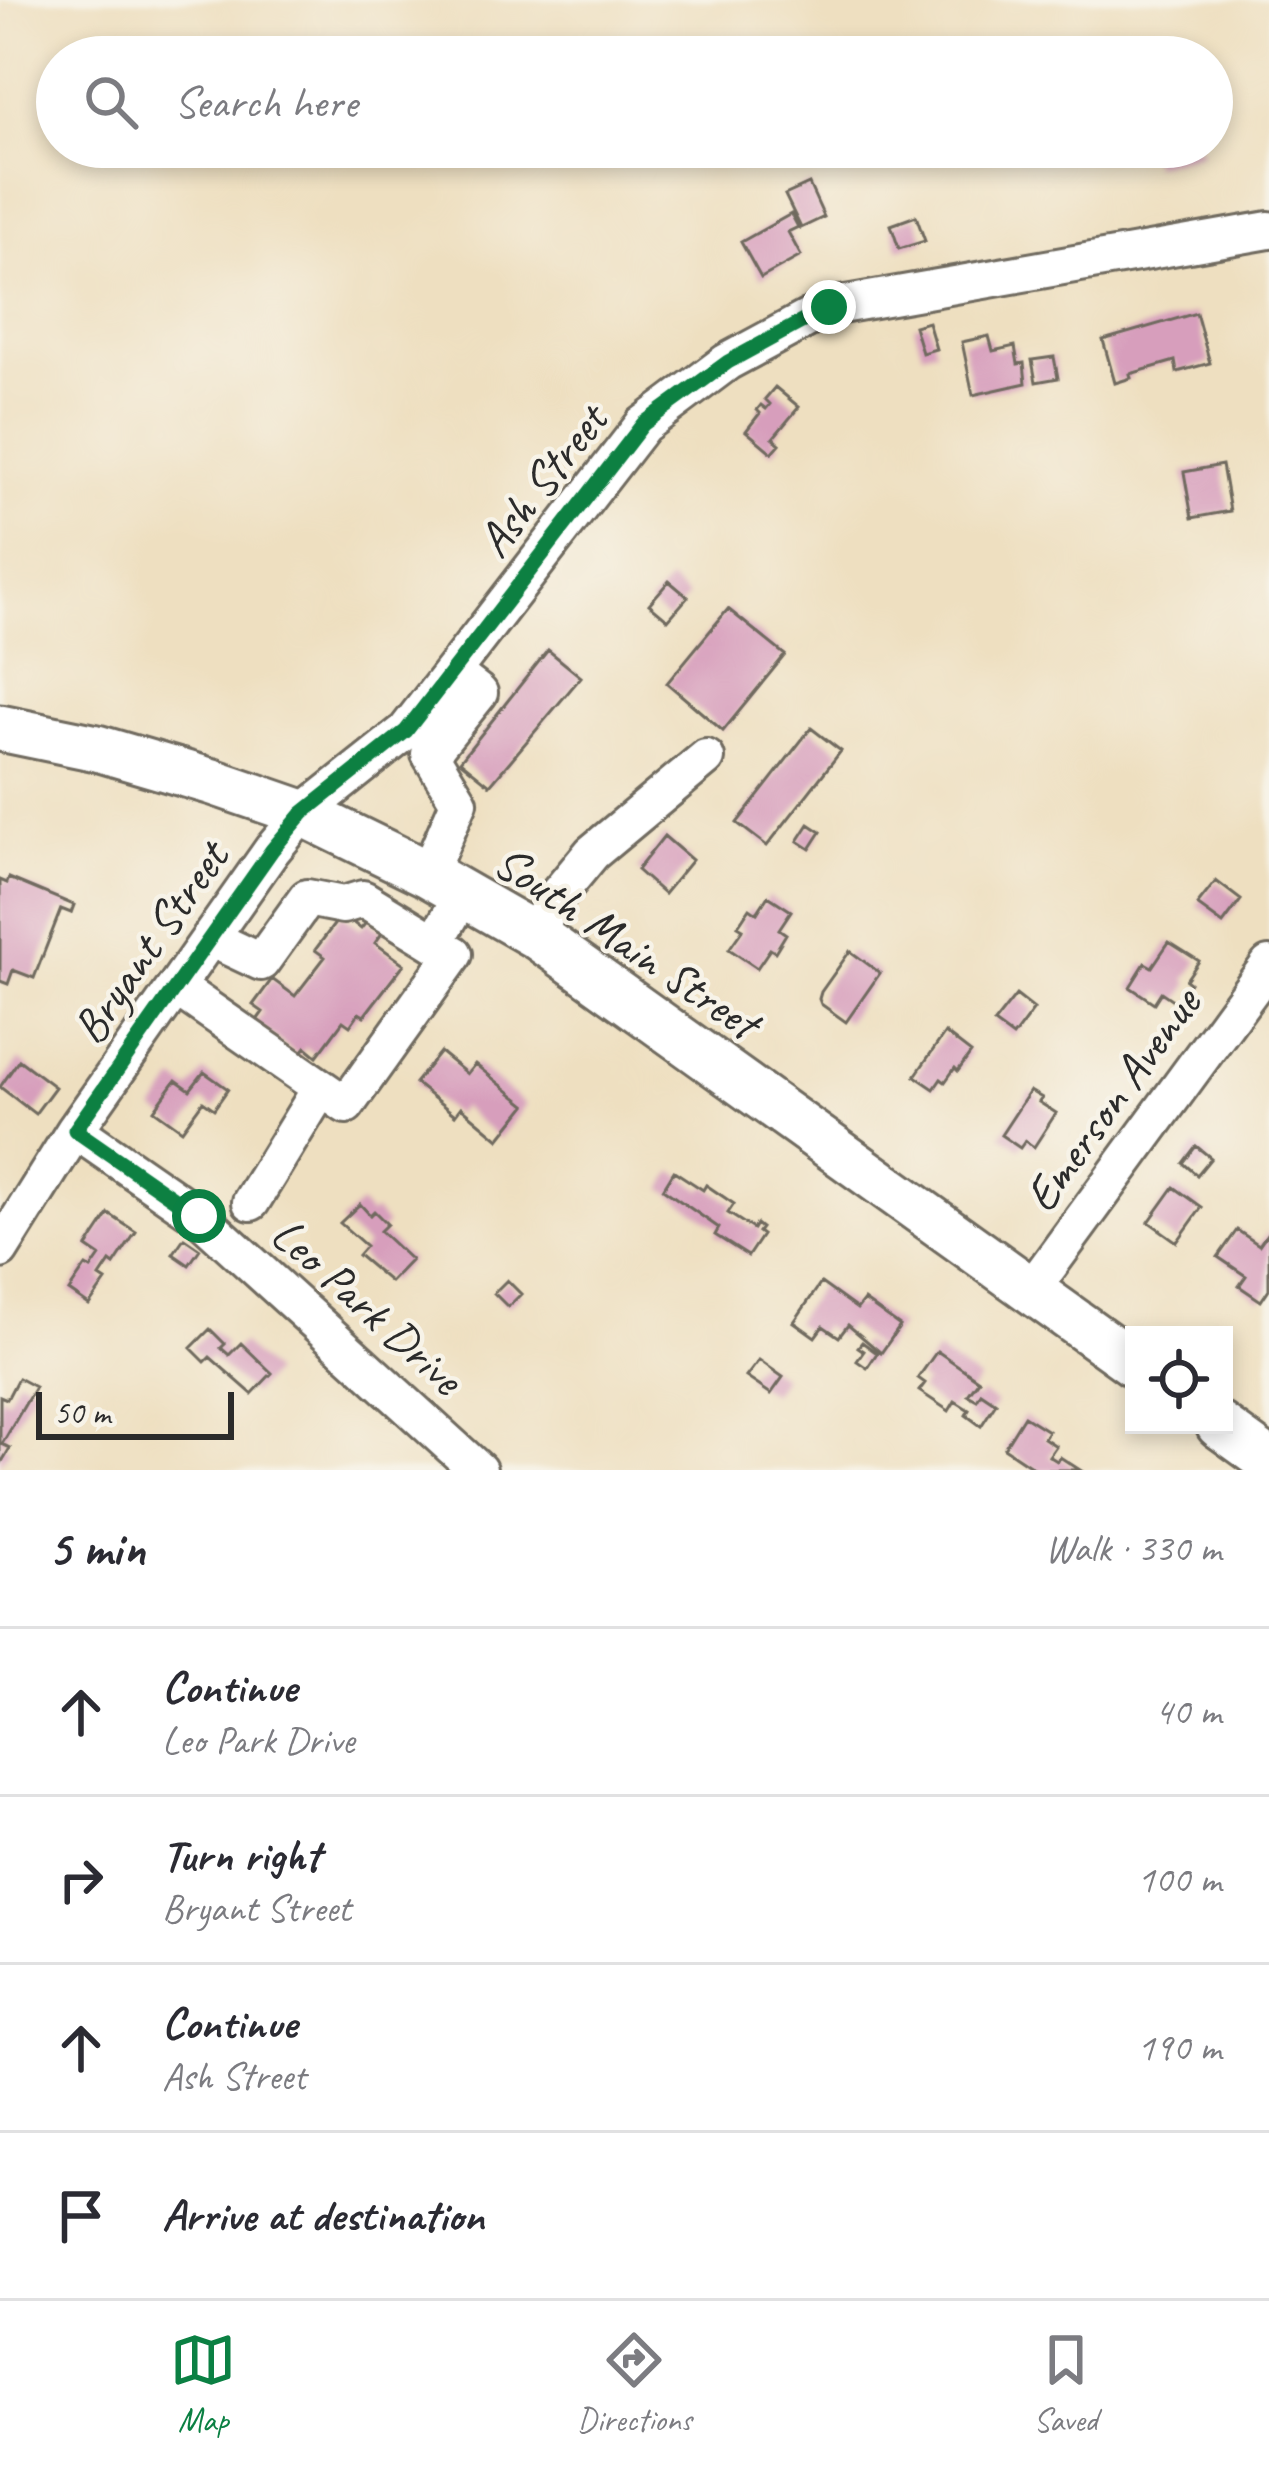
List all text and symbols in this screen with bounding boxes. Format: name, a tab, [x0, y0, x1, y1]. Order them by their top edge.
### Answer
search box	[36, 36, 1233, 168]
icon: search	[78, 69, 144, 135]
text: Search here	[174, 74, 357, 131]
route end	[802, 280, 856, 334]
street label: Ash Street	[464, 389, 622, 569]
street label: Bryant Street	[59, 827, 243, 1055]
street label: South Main Street	[483, 831, 775, 1056]
street label: Emerson Avenue	[1010, 973, 1215, 1223]
route start	[172, 1189, 226, 1243]
street label: Leo Park Drive	[259, 1204, 478, 1410]
map controls	[1125, 1326, 1233, 1434]
button: locate	[1125, 1326, 1233, 1434]
scale bar	[36, 1386, 234, 1439]
text: 50 m	[54, 1392, 110, 1434]
text: 5 min	[48, 1516, 145, 1580]
text: Walk · 330 m	[1045, 1524, 1221, 1573]
text: Continue	[162, 1659, 296, 1716]
icon: ahead	[48, 1679, 114, 1745]
text: 40 m	[1155, 1687, 1221, 1736]
text: Leo Park Drive	[162, 1716, 355, 1765]
text: Turn right	[162, 1827, 320, 1884]
icon: right	[48, 1847, 114, 1913]
text: 100 m	[1137, 1855, 1221, 1904]
text: Bryant Street	[162, 1884, 351, 1933]
text: Continue	[162, 1995, 296, 2052]
icon: ahead	[48, 2015, 114, 2081]
text: 190 m	[1137, 2023, 1221, 2072]
text: Ash Street	[162, 2052, 306, 2101]
icon: arrive	[48, 2183, 114, 2249]
text: Arrive at destination	[162, 2187, 484, 2244]
tab: Map	[170, 2327, 236, 2441]
tab: Directions	[577, 2327, 692, 2441]
tab: Saved	[1033, 2327, 1099, 2441]

